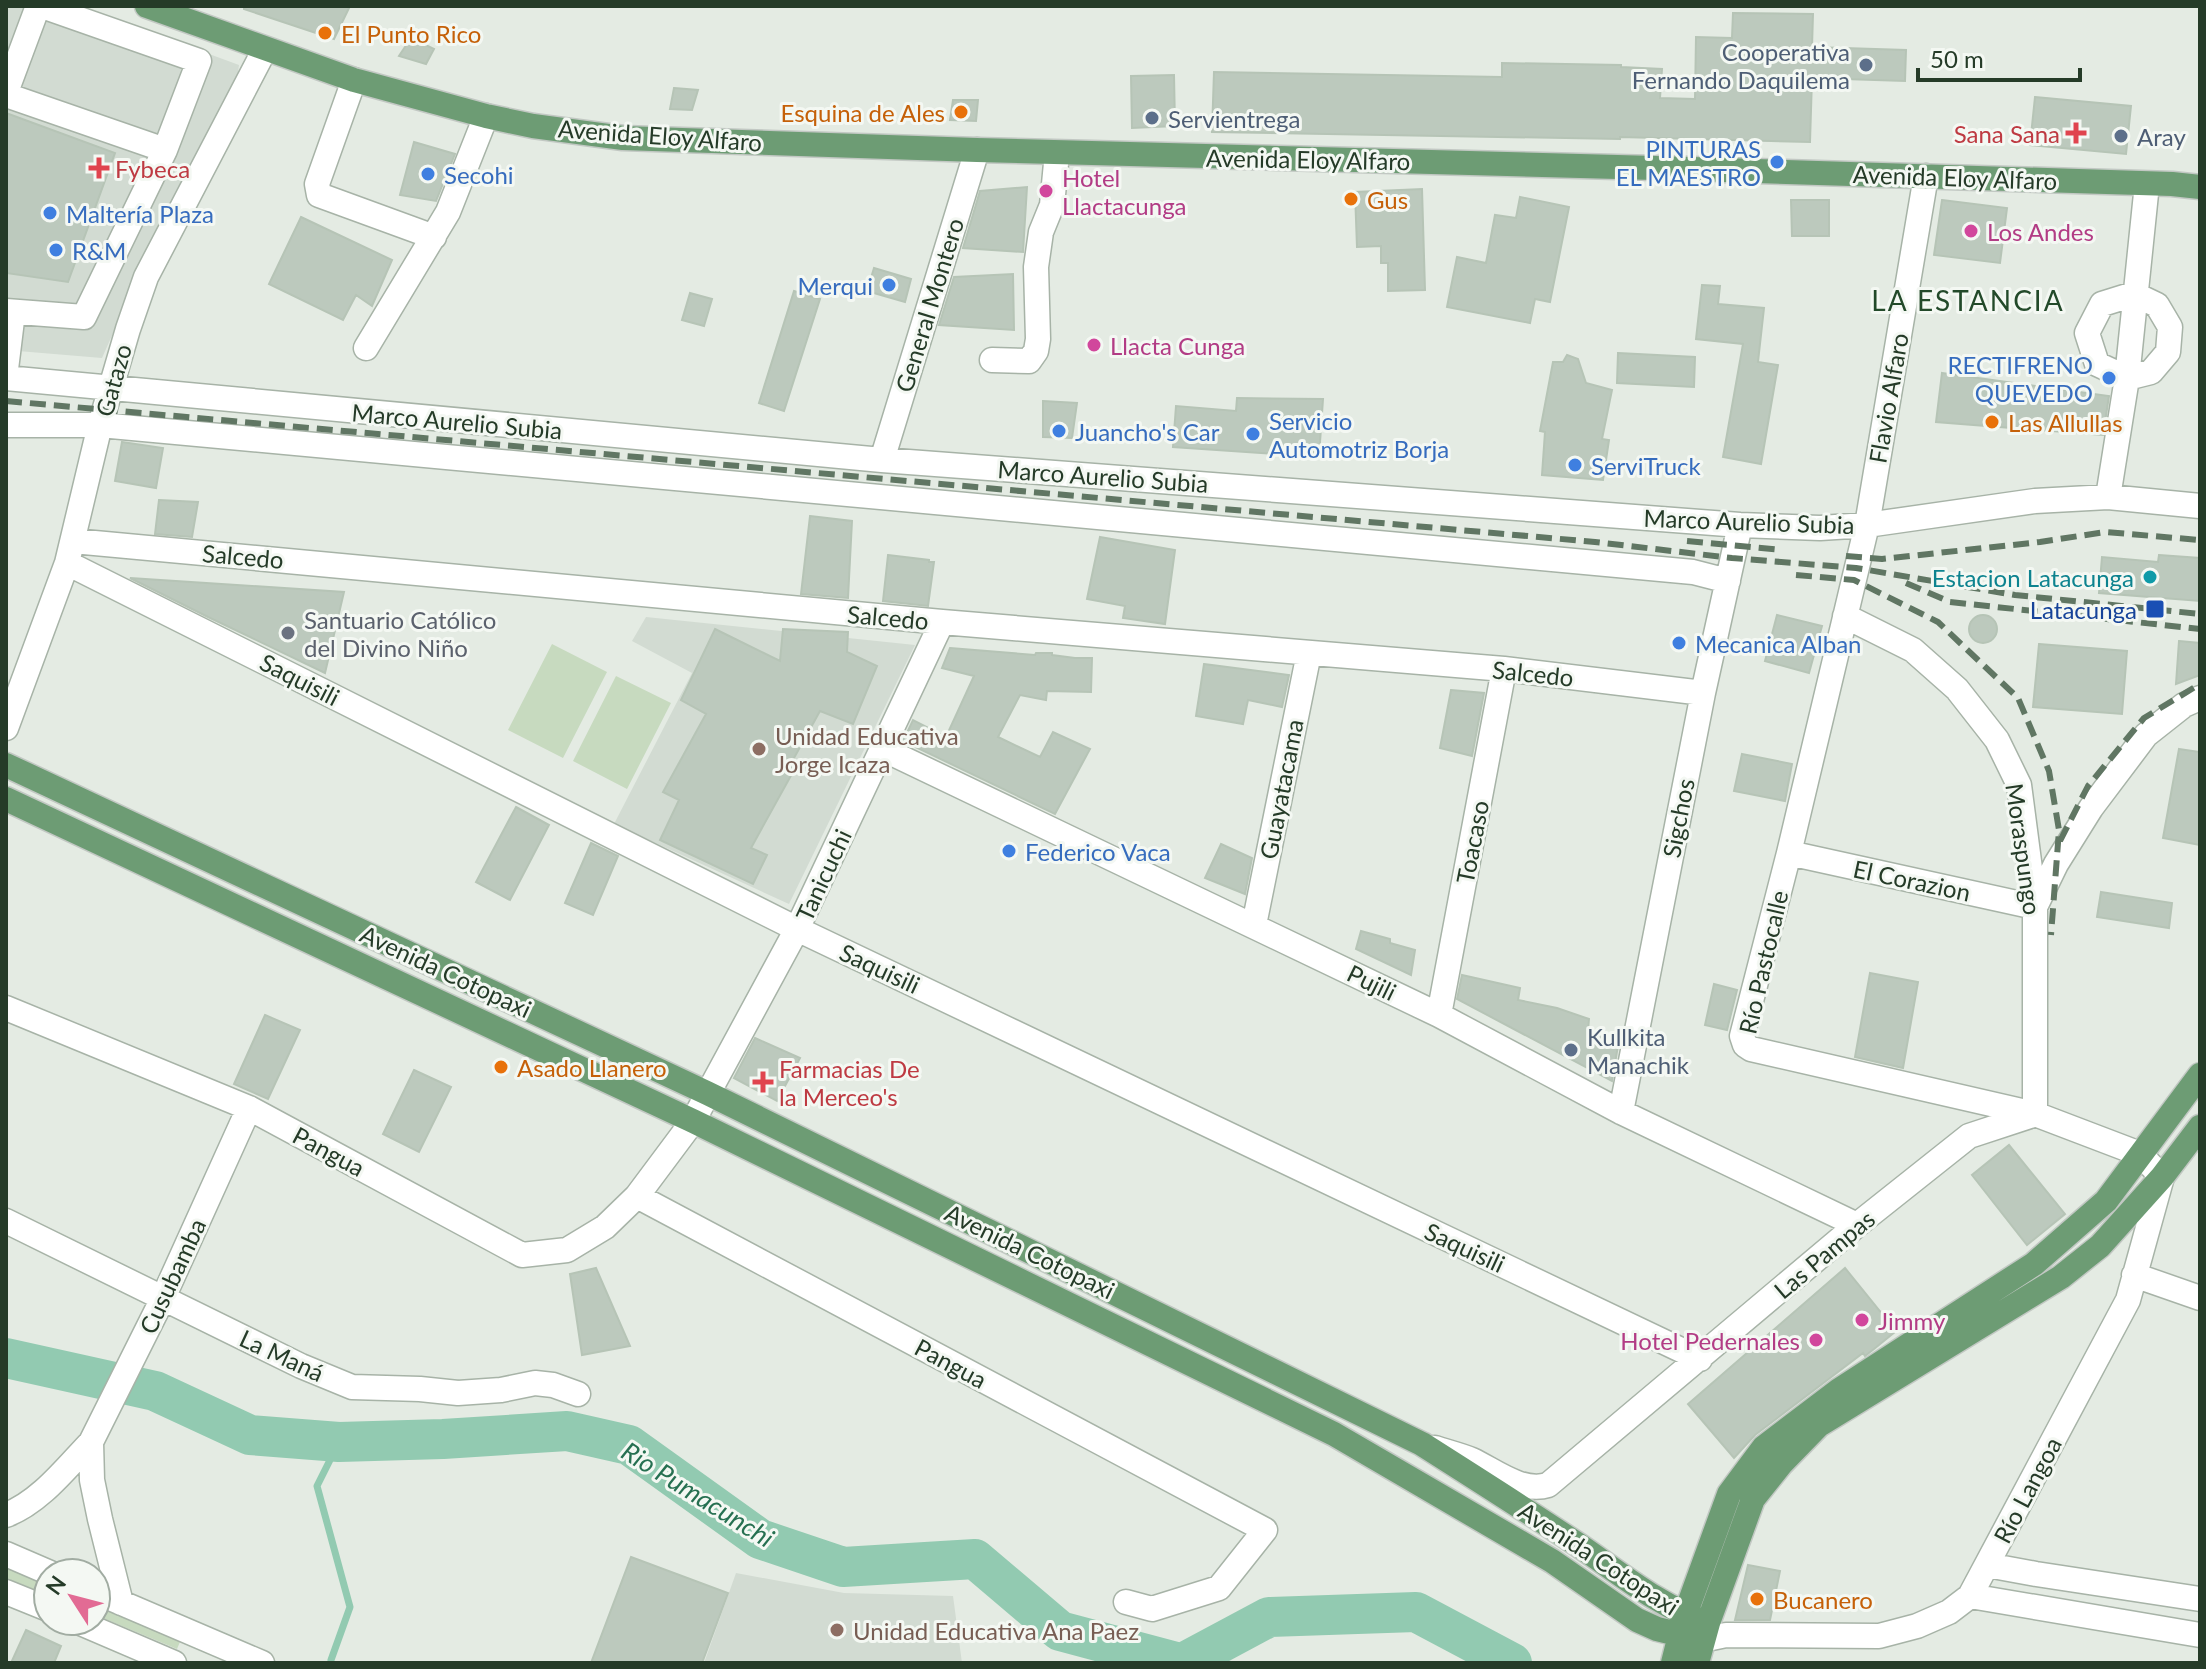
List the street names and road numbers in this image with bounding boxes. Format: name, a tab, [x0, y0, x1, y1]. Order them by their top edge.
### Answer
street label: Avenida Eloy Alfaro	[557, 113, 763, 157]
street label: Avenida Eloy Alfaro	[1206, 143, 1410, 175]
street label: Avenida Eloy Alfaro	[1852, 159, 2058, 195]
street label: General Montero	[889, 215, 969, 395]
street label: Flavio Alfaro	[1862, 331, 1914, 465]
street label: Gatazo	[89, 340, 137, 420]
street label: Marco Aurelio Subia	[351, 397, 563, 445]
street label: Marco Aurelio Subia	[997, 454, 1209, 498]
street label: Marco Aurelio Subia	[1643, 503, 1855, 539]
street label: Salcedo	[201, 538, 285, 574]
street label: Salcedo	[846, 599, 930, 635]
street label: Saquisili	[256, 647, 344, 711]
street label: Salcedo	[1491, 654, 1575, 692]
street label: Guayatacama	[1253, 717, 1309, 861]
street label: Sigchos	[1656, 776, 1700, 860]
street label: Moraspungo	[2000, 781, 2048, 917]
street label: Toacaso	[1450, 798, 1494, 886]
street label: Tanicuchi	[789, 824, 857, 926]
street label: El Corazion	[1851, 853, 1973, 907]
street label: Río Pastocalle	[1732, 887, 1794, 1037]
street label: Avenida Cotopaxi	[356, 919, 536, 1023]
street label: Saquisili	[835, 937, 925, 999]
street label: Pujili	[1343, 958, 1401, 1006]
street label: Pangua	[288, 1120, 370, 1182]
street label: Avenida Cotopaxi	[940, 1197, 1120, 1305]
street label: Las Pampas	[1768, 1204, 1880, 1304]
street label: Cusubamba	[133, 1214, 211, 1338]
street label: Saquisili	[1420, 1216, 1510, 1278]
street label: La Maná	[235, 1323, 329, 1387]
street label: Pangua	[910, 1332, 992, 1394]
street label: Río Langoa	[1987, 1432, 2067, 1548]
street label: Avenida Cotopaxi	[1513, 1495, 1685, 1621]

